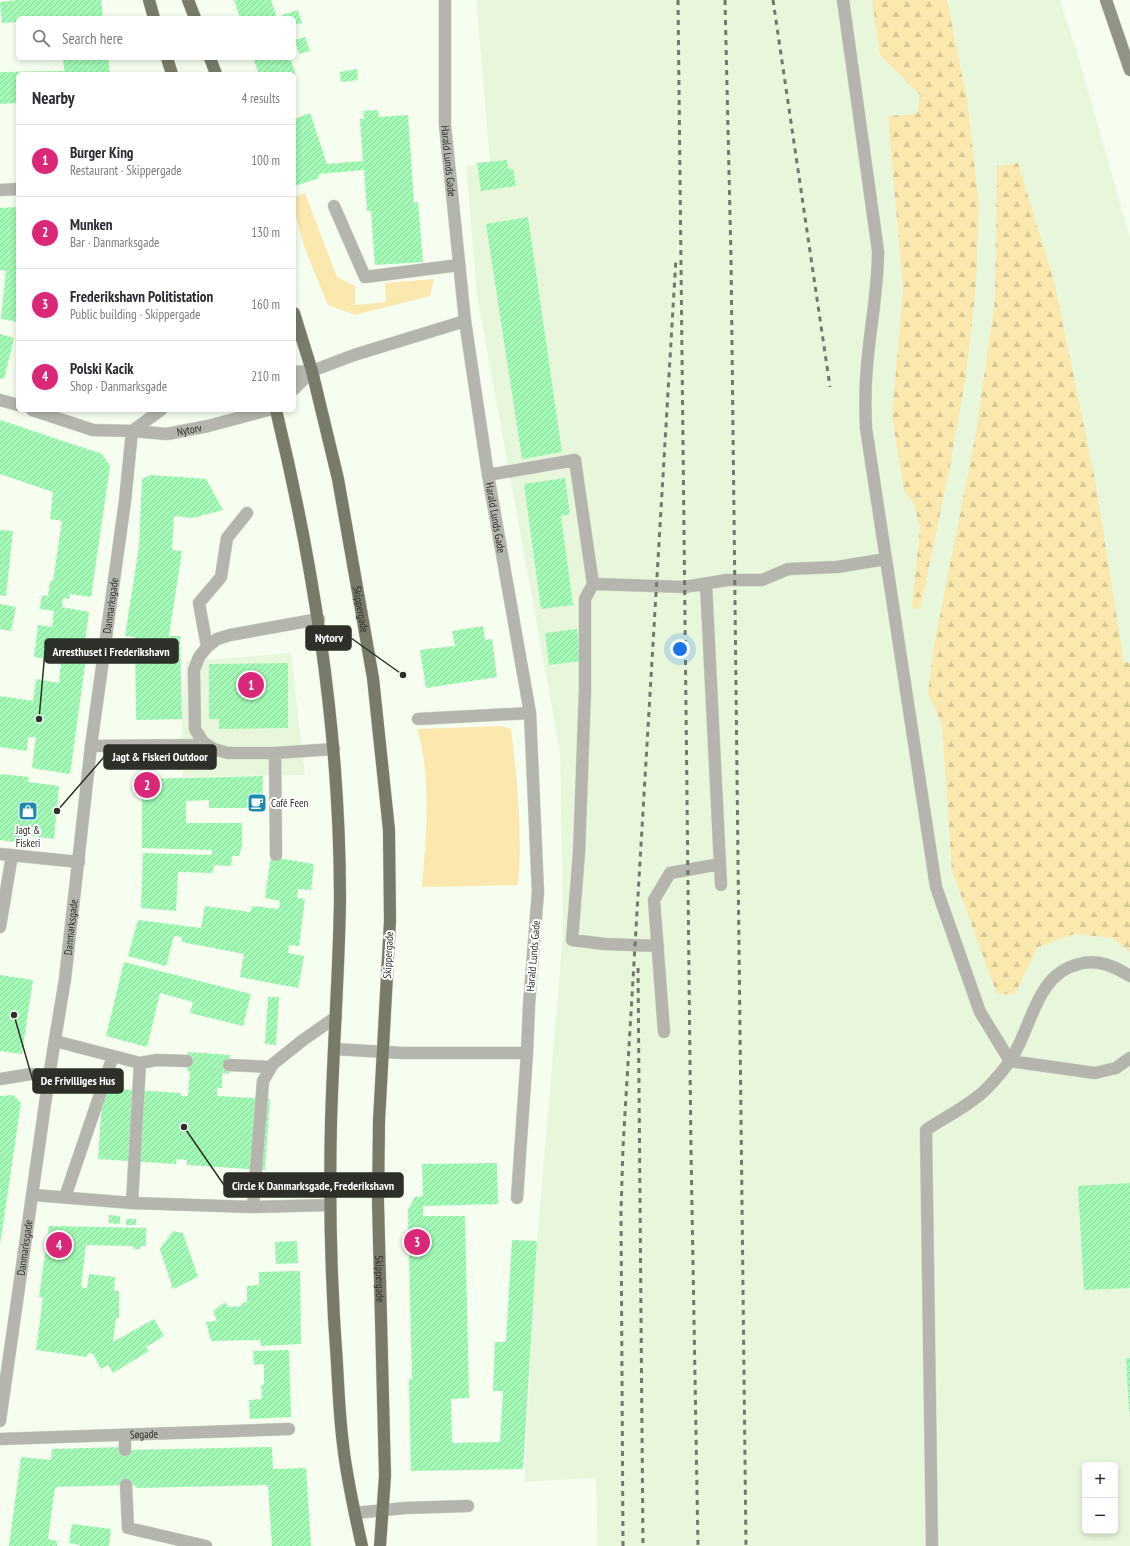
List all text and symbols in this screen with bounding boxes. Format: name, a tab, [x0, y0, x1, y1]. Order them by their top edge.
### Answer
search box	[16, 16, 296, 60]
icon: search	[30, 27, 52, 49]
text: Search here	[62, 29, 123, 48]
text: Nearby	[32, 87, 75, 109]
text: 4 results	[241, 90, 280, 107]
street label: Harald Lunds Gade	[438, 125, 459, 198]
text: Burger King	[70, 143, 134, 162]
text: 1	[42, 152, 48, 169]
text: 100 m	[251, 152, 280, 169]
text: Restaurant · Skippergade	[70, 162, 182, 179]
text: Munken	[70, 215, 113, 234]
text: 2	[42, 224, 48, 241]
text: 130 m	[251, 224, 280, 241]
text: Bar · Danmarksgade	[70, 234, 159, 251]
text: Frederikshavn Politistation	[70, 287, 213, 306]
text: 3	[42, 296, 48, 313]
text: 160 m	[251, 296, 280, 313]
text: Public building · Skippergade	[70, 306, 200, 323]
text: Polski Kacik	[70, 359, 133, 378]
text: 4	[42, 368, 48, 385]
text: 210 m	[251, 368, 280, 385]
text: Shop · Danmarksgade	[70, 378, 167, 395]
street label: Nytorv	[176, 420, 204, 439]
street label: Harald Lunds Gade	[482, 481, 509, 554]
street label: Danmarksgade	[100, 576, 121, 634]
street label: Skippergade	[350, 585, 372, 634]
callout: Nytorv	[306, 626, 351, 650]
text: Nytorv	[315, 630, 343, 645]
callout: Arresthuset i Frederikshavn	[45, 639, 178, 663]
your location	[670, 639, 690, 659]
text: Arresthuset i Frederikshavn	[51, 644, 170, 659]
pin: 1	[238, 670, 264, 700]
callout: Jagt & Fiskeri Outdoor	[104, 745, 216, 769]
text: Jagt & Fiskeri Outdoor	[111, 749, 208, 764]
pin: 2	[134, 770, 160, 800]
cafe icon: Café Feen	[246, 792, 268, 814]
place label: Café Feen	[271, 796, 308, 810]
shop icon: Jagt & Fiskeri	[17, 800, 39, 822]
place label: Jagt & Fiskeri	[15, 823, 40, 850]
street label: Danmarksgade	[61, 898, 81, 956]
street label: Harald Lunds Gade	[523, 919, 543, 992]
street label: Skippergade	[380, 931, 396, 979]
callout: De Frivilliges Hus	[33, 1069, 123, 1093]
text: De Frivilliges Hus	[41, 1073, 115, 1088]
callout: Circle K Danmarksgade, Frederikshavn	[224, 1173, 403, 1197]
text: Circle K Danmarksgade, Frederikshavn	[232, 1178, 394, 1193]
street label: Danmarksgade	[14, 1219, 36, 1276]
pin: 3	[404, 1227, 430, 1257]
pin: 4	[46, 1230, 72, 1260]
street label: Skippergade	[372, 1255, 388, 1303]
street label: Søgade	[130, 1427, 159, 1442]
map controls	[1082, 1462, 1118, 1534]
button: +	[1082, 1462, 1118, 1498]
button: −	[1082, 1498, 1118, 1534]

